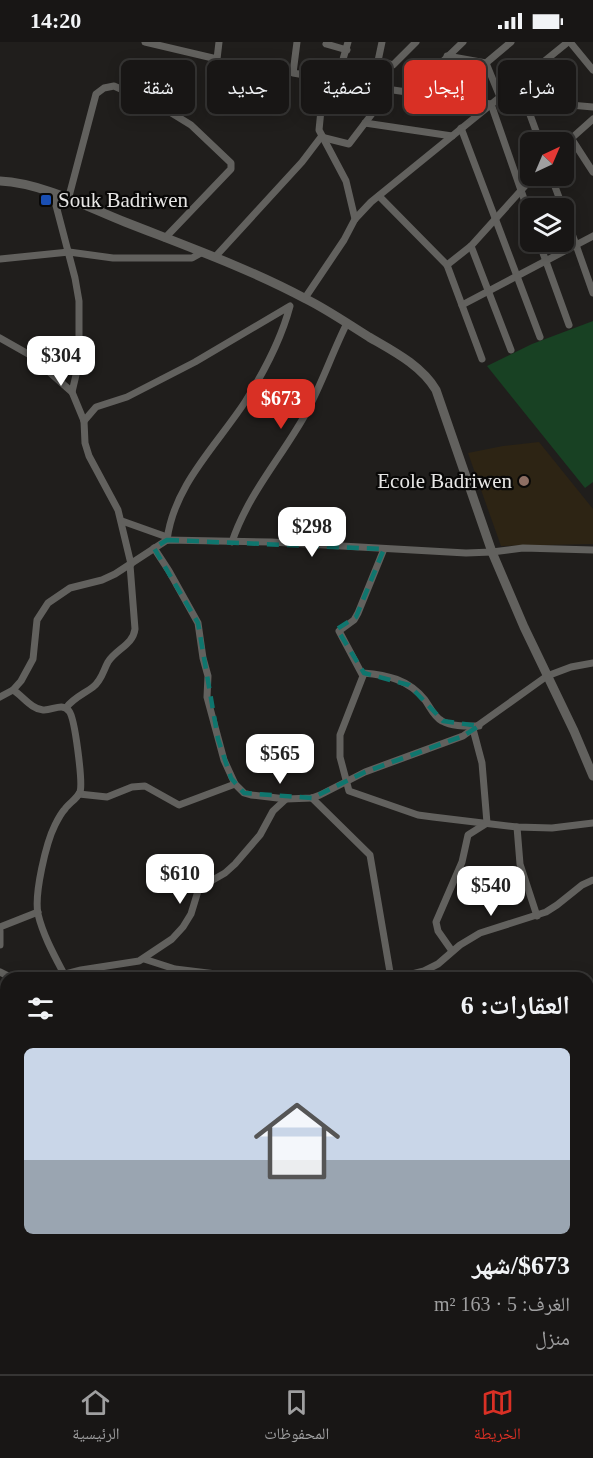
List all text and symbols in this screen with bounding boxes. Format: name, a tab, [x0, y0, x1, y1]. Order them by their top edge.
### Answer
text: 14:20	[30, 8, 81, 33]
chip: شقة	[121, 60, 195, 114]
chip: جديد	[207, 60, 289, 114]
chip: تصفية	[301, 60, 392, 114]
chip: إيجار	[404, 60, 486, 114]
chip: شراء	[498, 60, 576, 114]
north arrow	[520, 132, 574, 186]
map controls	[520, 132, 574, 252]
place label: Souk Badriwen	[58, 188, 189, 212]
marker: Souk Badriwen	[39, 193, 53, 207]
button: layers	[520, 198, 574, 252]
pin: $304	[25, 336, 97, 387]
text: $304	[41, 344, 81, 366]
pin: $673	[245, 379, 317, 430]
text: $673	[261, 387, 301, 409]
place label: Ecole Badriwen	[377, 469, 512, 493]
marker: Ecole Badriwen	[517, 474, 531, 488]
pin: $298	[276, 507, 348, 558]
text: $298	[292, 515, 332, 537]
pin: $565	[244, 734, 316, 785]
text: $565	[260, 742, 300, 764]
pin: $610	[144, 854, 216, 905]
text: $610	[160, 862, 200, 884]
pin: $540	[455, 866, 527, 917]
text: $540	[471, 874, 511, 896]
text: العقارات: 6	[461, 991, 570, 1020]
icon: filters	[24, 992, 57, 1025]
icon: home	[243, 1087, 351, 1195]
text: $673/شهر	[472, 1251, 570, 1280]
text: الغرف: 5 · 163 m²	[434, 1293, 570, 1315]
text: منزل	[535, 1327, 570, 1349]
tab: الرئيسية	[72, 1386, 120, 1449]
tab: المحفوظات	[264, 1386, 329, 1449]
tab: الخريطة	[474, 1386, 521, 1449]

